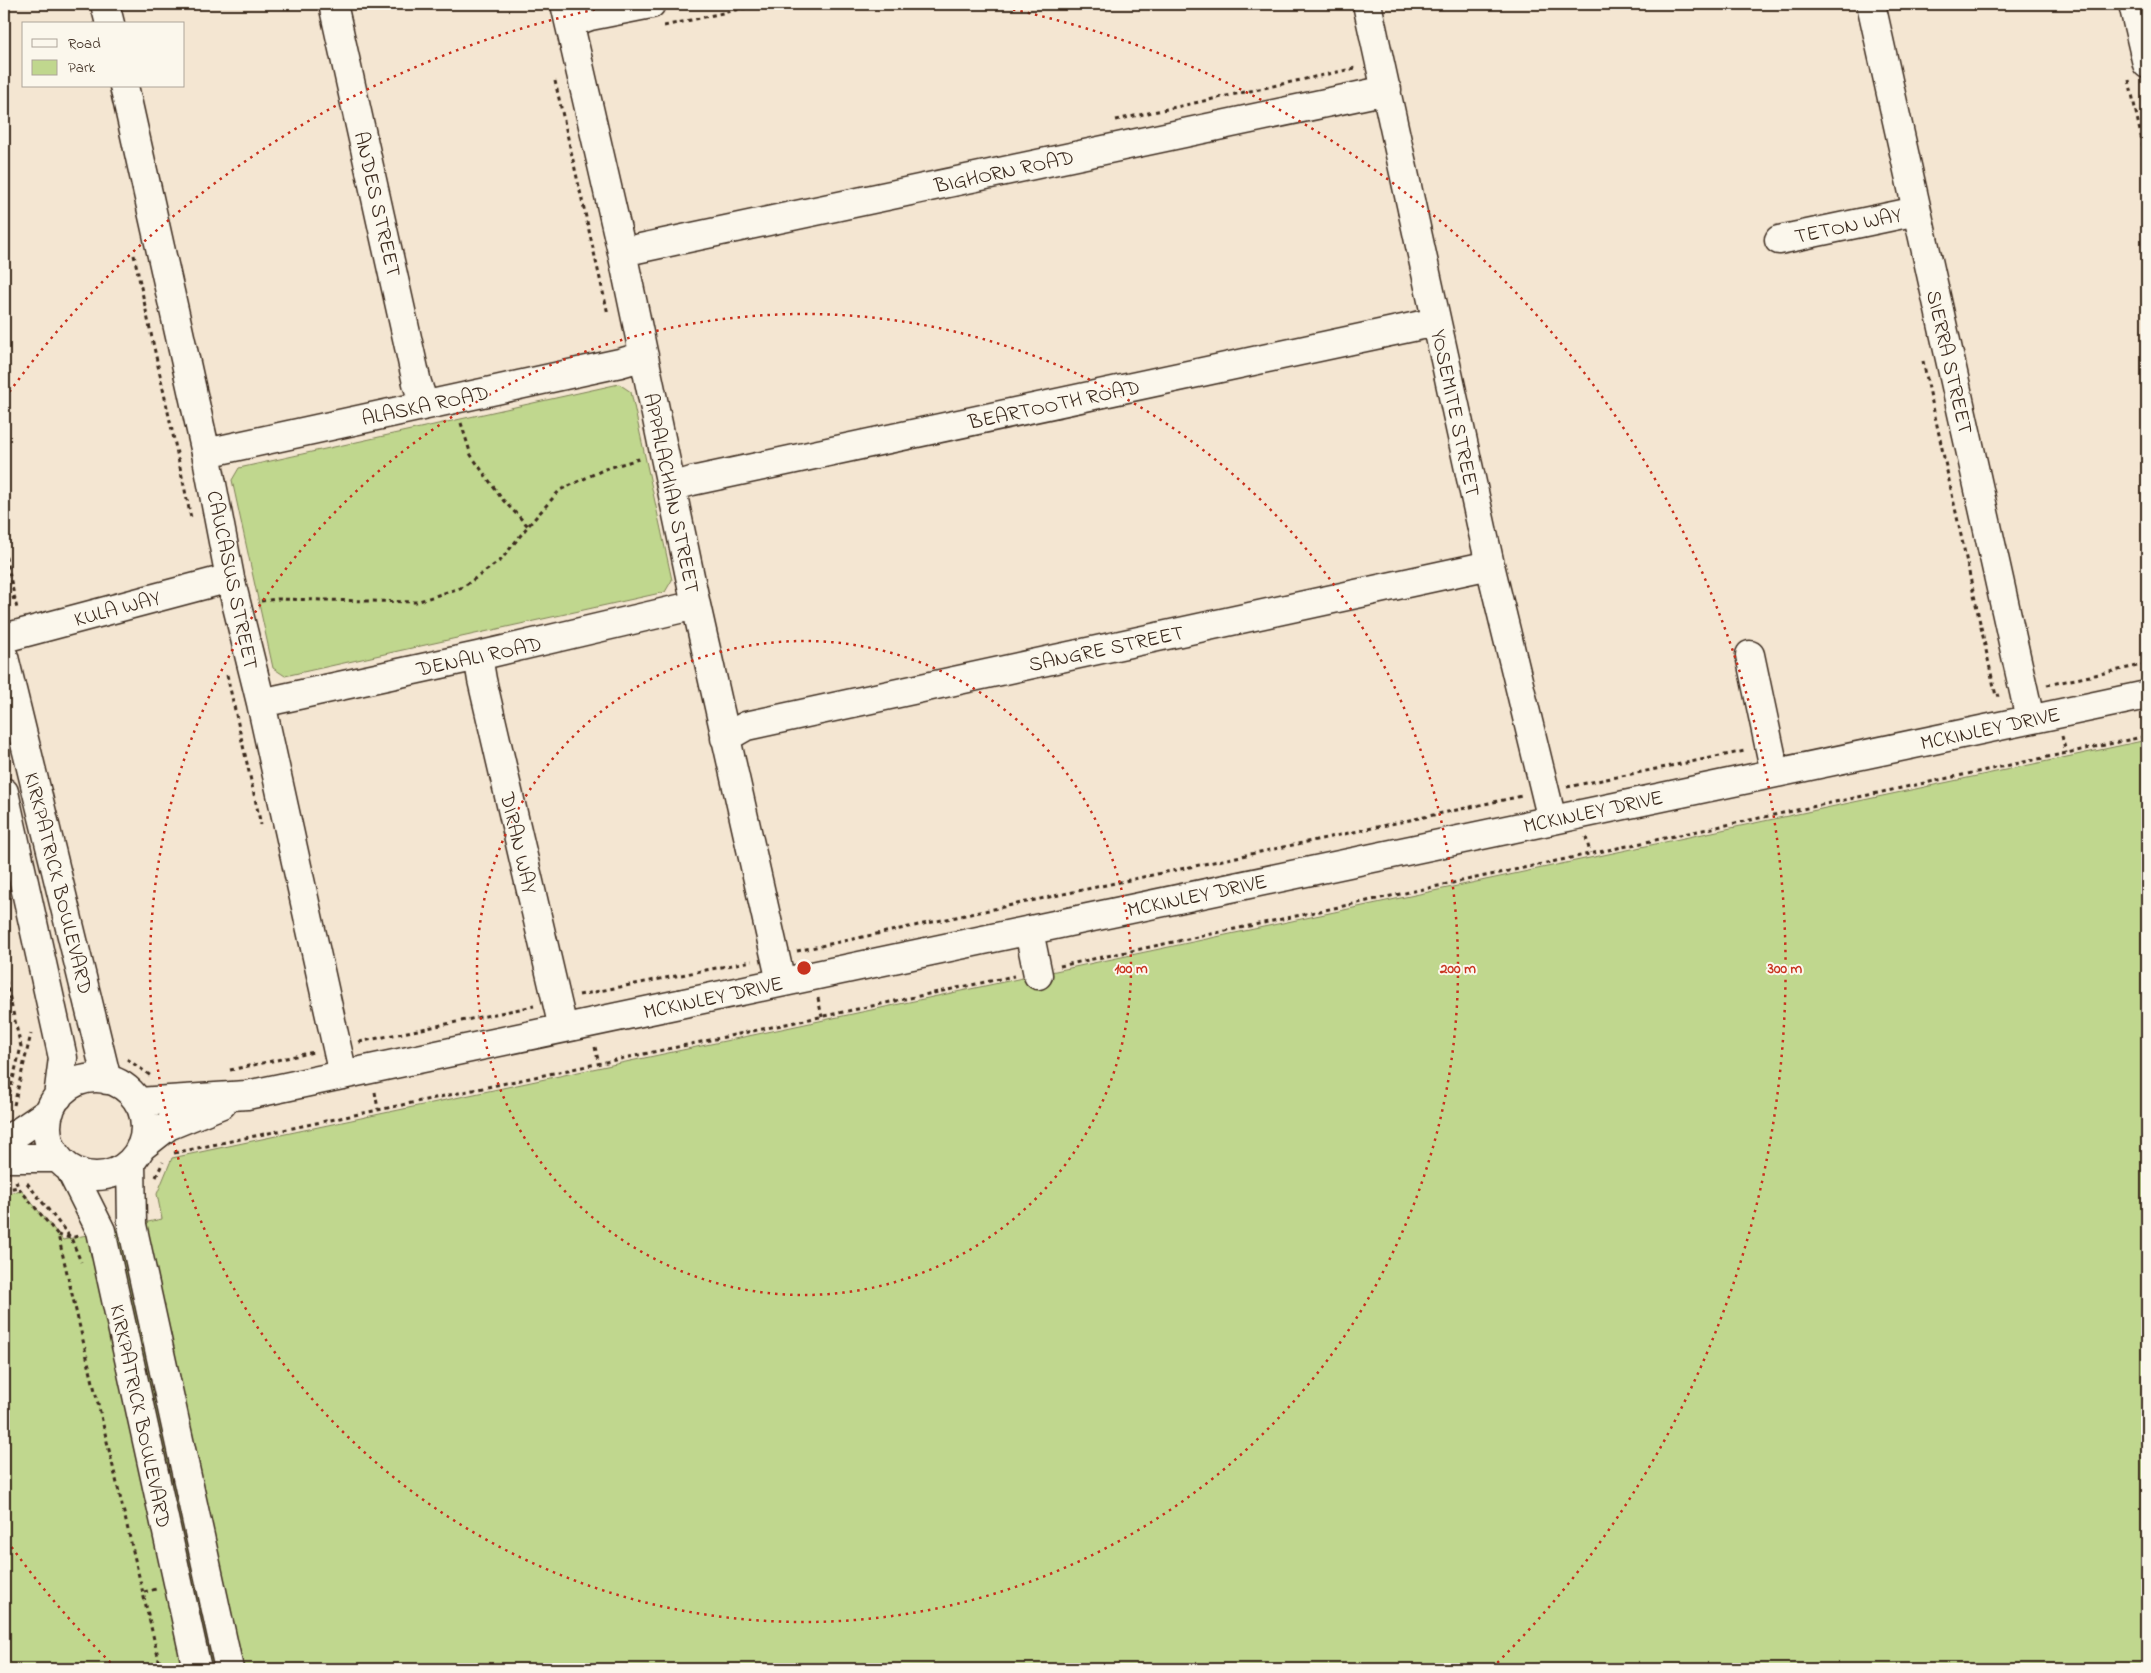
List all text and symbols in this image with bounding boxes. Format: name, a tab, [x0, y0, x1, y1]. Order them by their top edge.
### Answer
legend	[22, 22, 185, 88]
text: Road	[68, 33, 101, 55]
text: Park	[68, 57, 96, 79]
street label: ANDES STREET	[345, 129, 407, 280]
street label: BIGHORN ROAD	[931, 144, 1077, 203]
street label: TETON WAY	[1792, 201, 1905, 253]
street label: SIERRA STREET	[1917, 287, 1979, 438]
street label: YOSEMITE STREET	[1422, 327, 1486, 500]
street label: BEARTOOTH ROAD	[965, 373, 1143, 439]
street label: ALASKA ROAD	[359, 379, 492, 435]
street label: APPALACHIAN STREET	[634, 391, 706, 596]
street label: CAUCASUS STREET	[197, 488, 265, 673]
street label: KULA WAY	[71, 584, 164, 636]
street label: SANGRE STREET	[1026, 619, 1187, 681]
street label: DENALI ROAD	[413, 630, 545, 686]
street label: MCKINLEY DRIVE	[1918, 700, 2063, 759]
street label: KIRKPATRICK BOULEVARD	[15, 769, 99, 998]
street label: MCKINLEY DRIVE	[1521, 783, 1666, 842]
street label: DIRAN WAY	[491, 789, 543, 897]
street label: MCKINLEY DRIVE	[1125, 867, 1270, 926]
text: 100 m	[1114, 958, 1148, 980]
text: 200 m	[1439, 958, 1476, 980]
text: 300 m	[1767, 958, 1803, 980]
centre of rings	[795, 959, 813, 977]
street label: MCKINLEY DRIVE	[641, 969, 786, 1028]
street label: KIRKPATRICK BOULEVARD	[101, 1302, 177, 1531]

